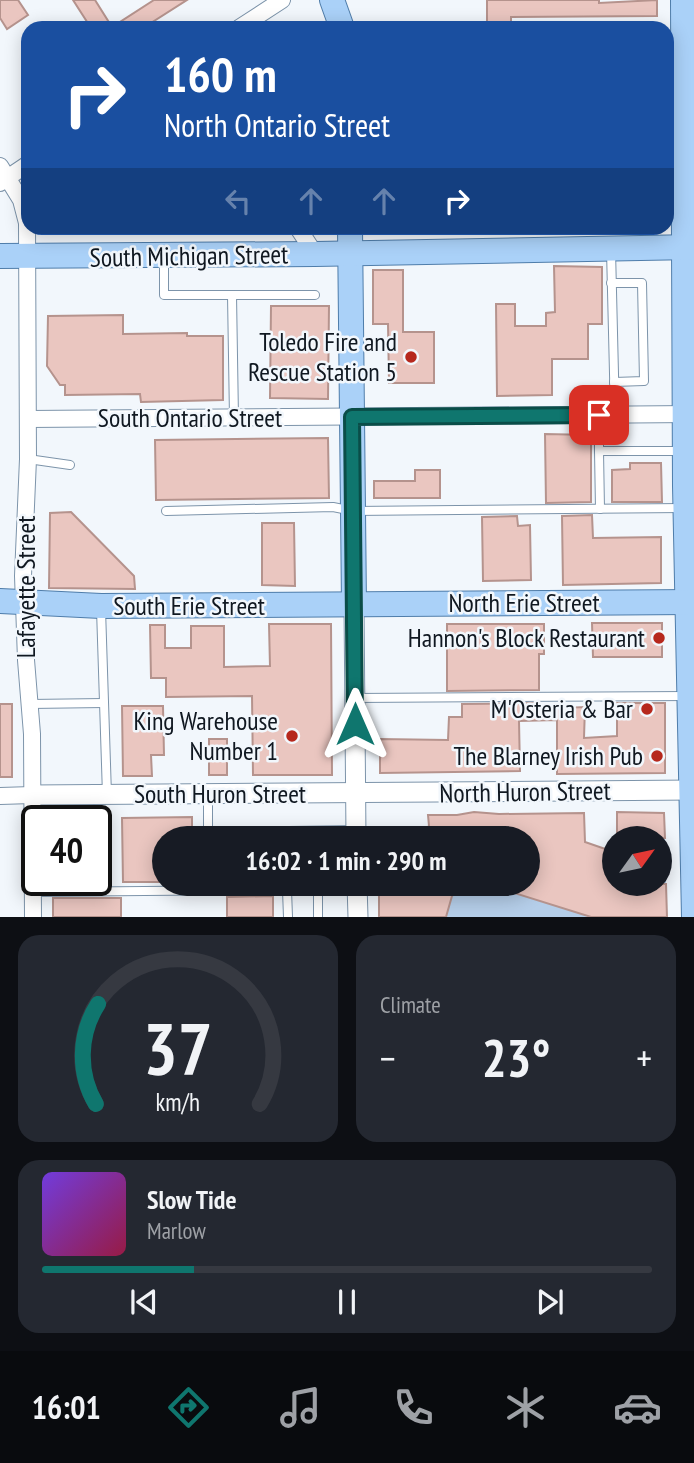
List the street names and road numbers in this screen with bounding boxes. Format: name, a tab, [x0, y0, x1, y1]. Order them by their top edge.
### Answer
street label: South Michigan Street	[89, 237, 289, 274]
street label: South Ontario Street	[98, 401, 282, 434]
street label: Lafayette Street	[9, 516, 42, 658]
street label: North Erie Street	[448, 586, 600, 619]
street label: South Erie Street	[113, 589, 265, 622]
street label: North Huron Street	[439, 774, 611, 809]
street label: South Huron Street	[134, 777, 306, 810]

